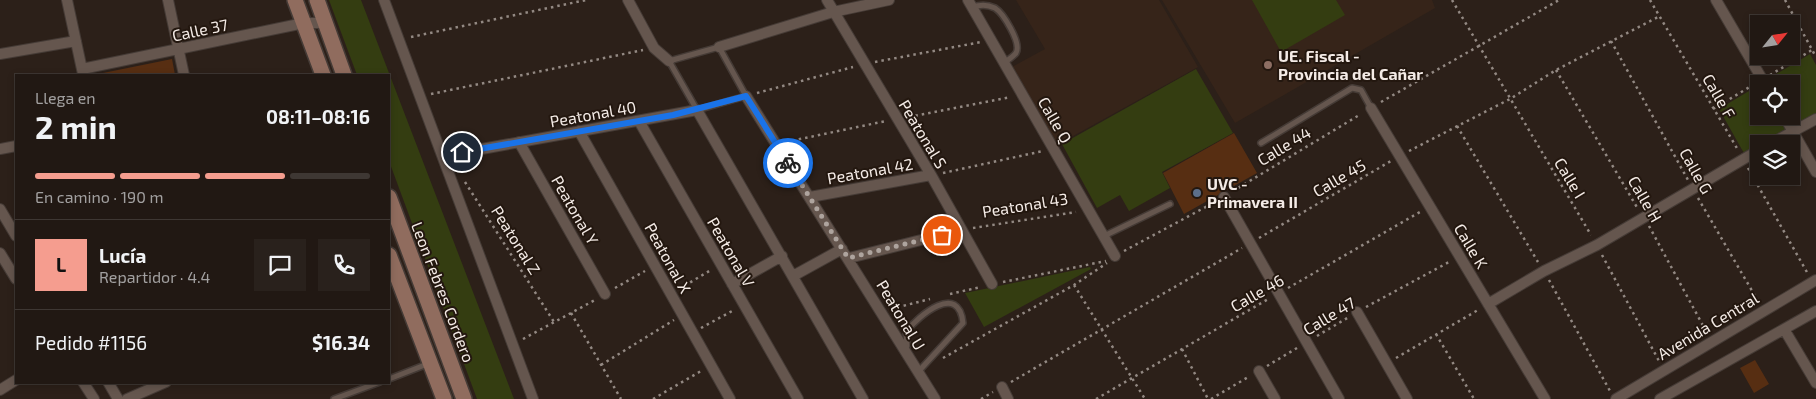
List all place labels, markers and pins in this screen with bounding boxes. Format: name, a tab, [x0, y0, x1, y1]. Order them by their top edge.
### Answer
place label: UE. Fiscal - Provincia del Cañar	[1278, 46, 1423, 83]
marker: UE. Fiscal - Provincia del Cañar	[1262, 59, 1274, 71]
pin	[441, 131, 483, 173]
place label: UVC - Primavera II	[1207, 174, 1298, 211]
marker: UVC - Primavera II	[1191, 187, 1203, 199]
pin	[921, 214, 963, 256]

